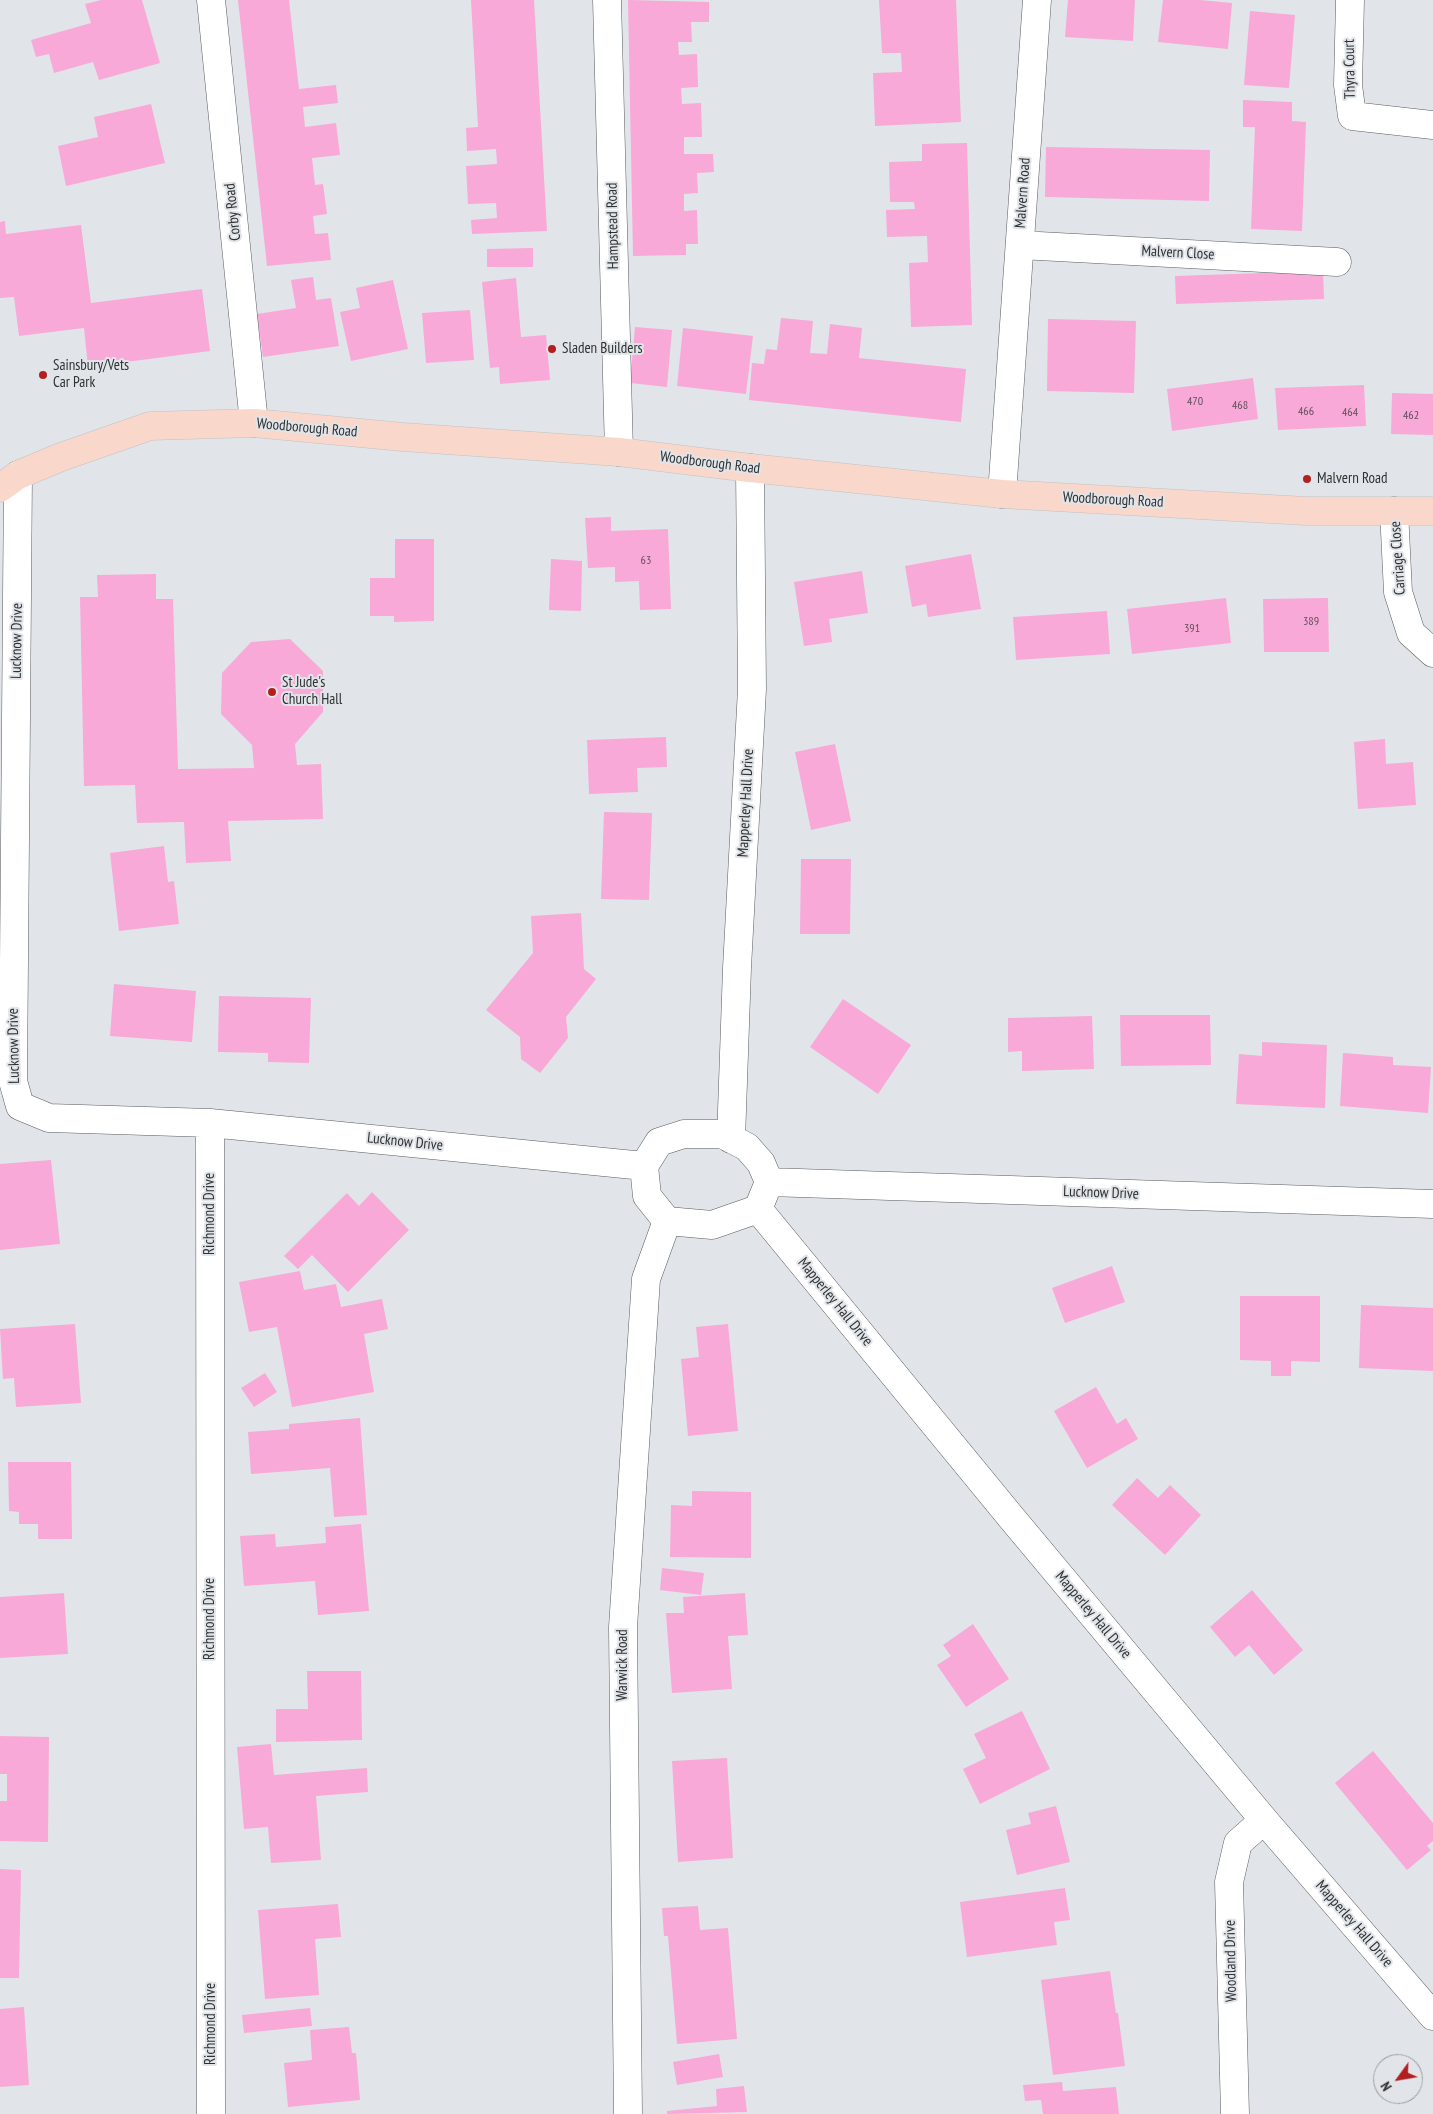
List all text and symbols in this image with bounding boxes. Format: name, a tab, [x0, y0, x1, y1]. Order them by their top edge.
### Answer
street label: Thyra Court	[1340, 39, 1360, 99]
street label: Malvern Road	[1012, 157, 1034, 229]
street label: Corby Road	[221, 182, 245, 242]
street label: Hampstead Road	[603, 182, 623, 270]
street label: Malvern Close	[1141, 242, 1215, 264]
place label: Sladen Builders	[562, 340, 643, 358]
marker: Sladen Builders	[546, 343, 558, 355]
place label: Sainsbury/Vets Car Park	[53, 357, 129, 392]
marker: Sainsbury/Vets Car Park	[37, 369, 49, 381]
house number: 470	[1187, 395, 1203, 409]
house number: 468	[1232, 399, 1248, 413]
house number: 466	[1298, 405, 1314, 419]
house number: 464	[1342, 406, 1358, 420]
house number: 462	[1403, 409, 1419, 423]
street label: Woodborough Road	[256, 415, 358, 441]
street label: Woodborough Road	[659, 448, 761, 478]
place label: Malvern Road	[1317, 470, 1388, 488]
marker: Malvern Road	[1301, 473, 1313, 485]
street label: Woodborough Road	[1062, 488, 1164, 512]
street label: Carriage Close	[1386, 520, 1410, 596]
house number: 63	[641, 554, 651, 568]
street label: Lucknow Drive	[7, 603, 27, 679]
house number: 389	[1303, 615, 1319, 629]
house number: 391	[1184, 622, 1200, 636]
place label: St Jude's Church Hall	[282, 674, 342, 709]
marker: St Jude's Church Hall	[266, 686, 278, 698]
street label: Mapperley Hall Drive	[734, 748, 758, 858]
street label: Lucknow Drive	[4, 1008, 24, 1084]
street label: Lucknow Drive	[366, 1129, 444, 1155]
street label: Richmond Drive	[201, 1173, 219, 1255]
street label: Lucknow Drive	[1063, 1183, 1139, 1203]
street label: Mapperley Hall Drive	[794, 1254, 876, 1350]
street label: Mapperley Hall Drive	[1051, 1568, 1135, 1662]
street label: Richmond Drive	[201, 1578, 219, 1660]
street label: Warwick Road	[614, 1629, 632, 1701]
street label: Mapperley Hall Drive	[1312, 1877, 1396, 1971]
street label: Woodland Drive	[1221, 1920, 1241, 2002]
street label: Richmond Drive	[202, 1983, 220, 2065]
north arrow	[1373, 2054, 1423, 2104]
text: N	[1376, 2078, 1396, 2094]

